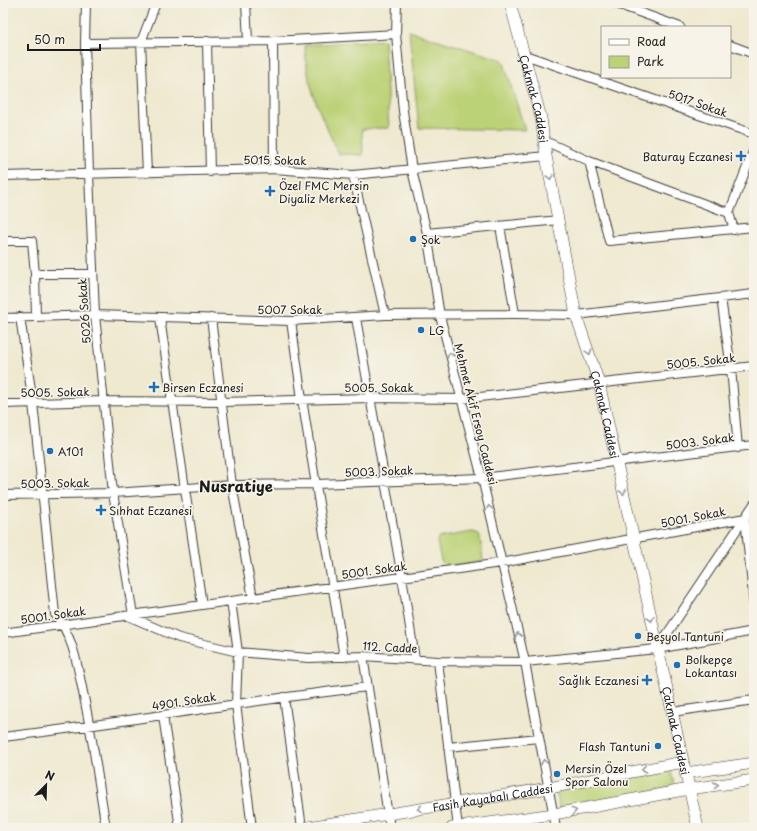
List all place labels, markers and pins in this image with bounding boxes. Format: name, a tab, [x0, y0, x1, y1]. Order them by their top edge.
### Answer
place label: Baturay Eczanesi	[642, 148, 733, 165]
marker: Baturay Eczanesi	[736, 151, 746, 161]
place label: Özel FMC Mersin Diyaliz Merkezi	[279, 177, 369, 207]
marker: Özel FMC Mersin Diyaliz Merkezi	[264, 185, 276, 197]
place label: Şok	[421, 231, 441, 248]
marker: Şok	[408, 234, 418, 244]
place label: LG	[429, 322, 444, 339]
marker: LG	[416, 325, 426, 335]
place label: Birsen Eczanesi	[162, 379, 244, 396]
marker: Birsen Eczanesi	[149, 382, 159, 392]
place label: A101	[58, 443, 83, 460]
marker: A101	[45, 446, 55, 456]
place label: Sıhhat Eczanesi	[109, 502, 192, 519]
marker: Sıhhat Eczanesi	[96, 505, 106, 515]
place label: Beşyol Tantuni	[646, 628, 724, 645]
marker: Beşyol Tantuni	[633, 631, 643, 641]
place label: Bolkepçe Lokantası	[685, 651, 737, 681]
marker: Bolkepçe Lokantası	[672, 660, 682, 670]
place label: Sağlık Eczanesi	[559, 672, 639, 689]
marker: Sağlık Eczanesi	[642, 675, 652, 685]
place label: Flash Tantuni	[579, 738, 650, 755]
marker: Flash Tantuni	[653, 741, 663, 751]
place label: Mersin Özel Spor Salonu	[565, 760, 628, 790]
marker: Mersin Özel Spor Salonu	[552, 769, 562, 779]

